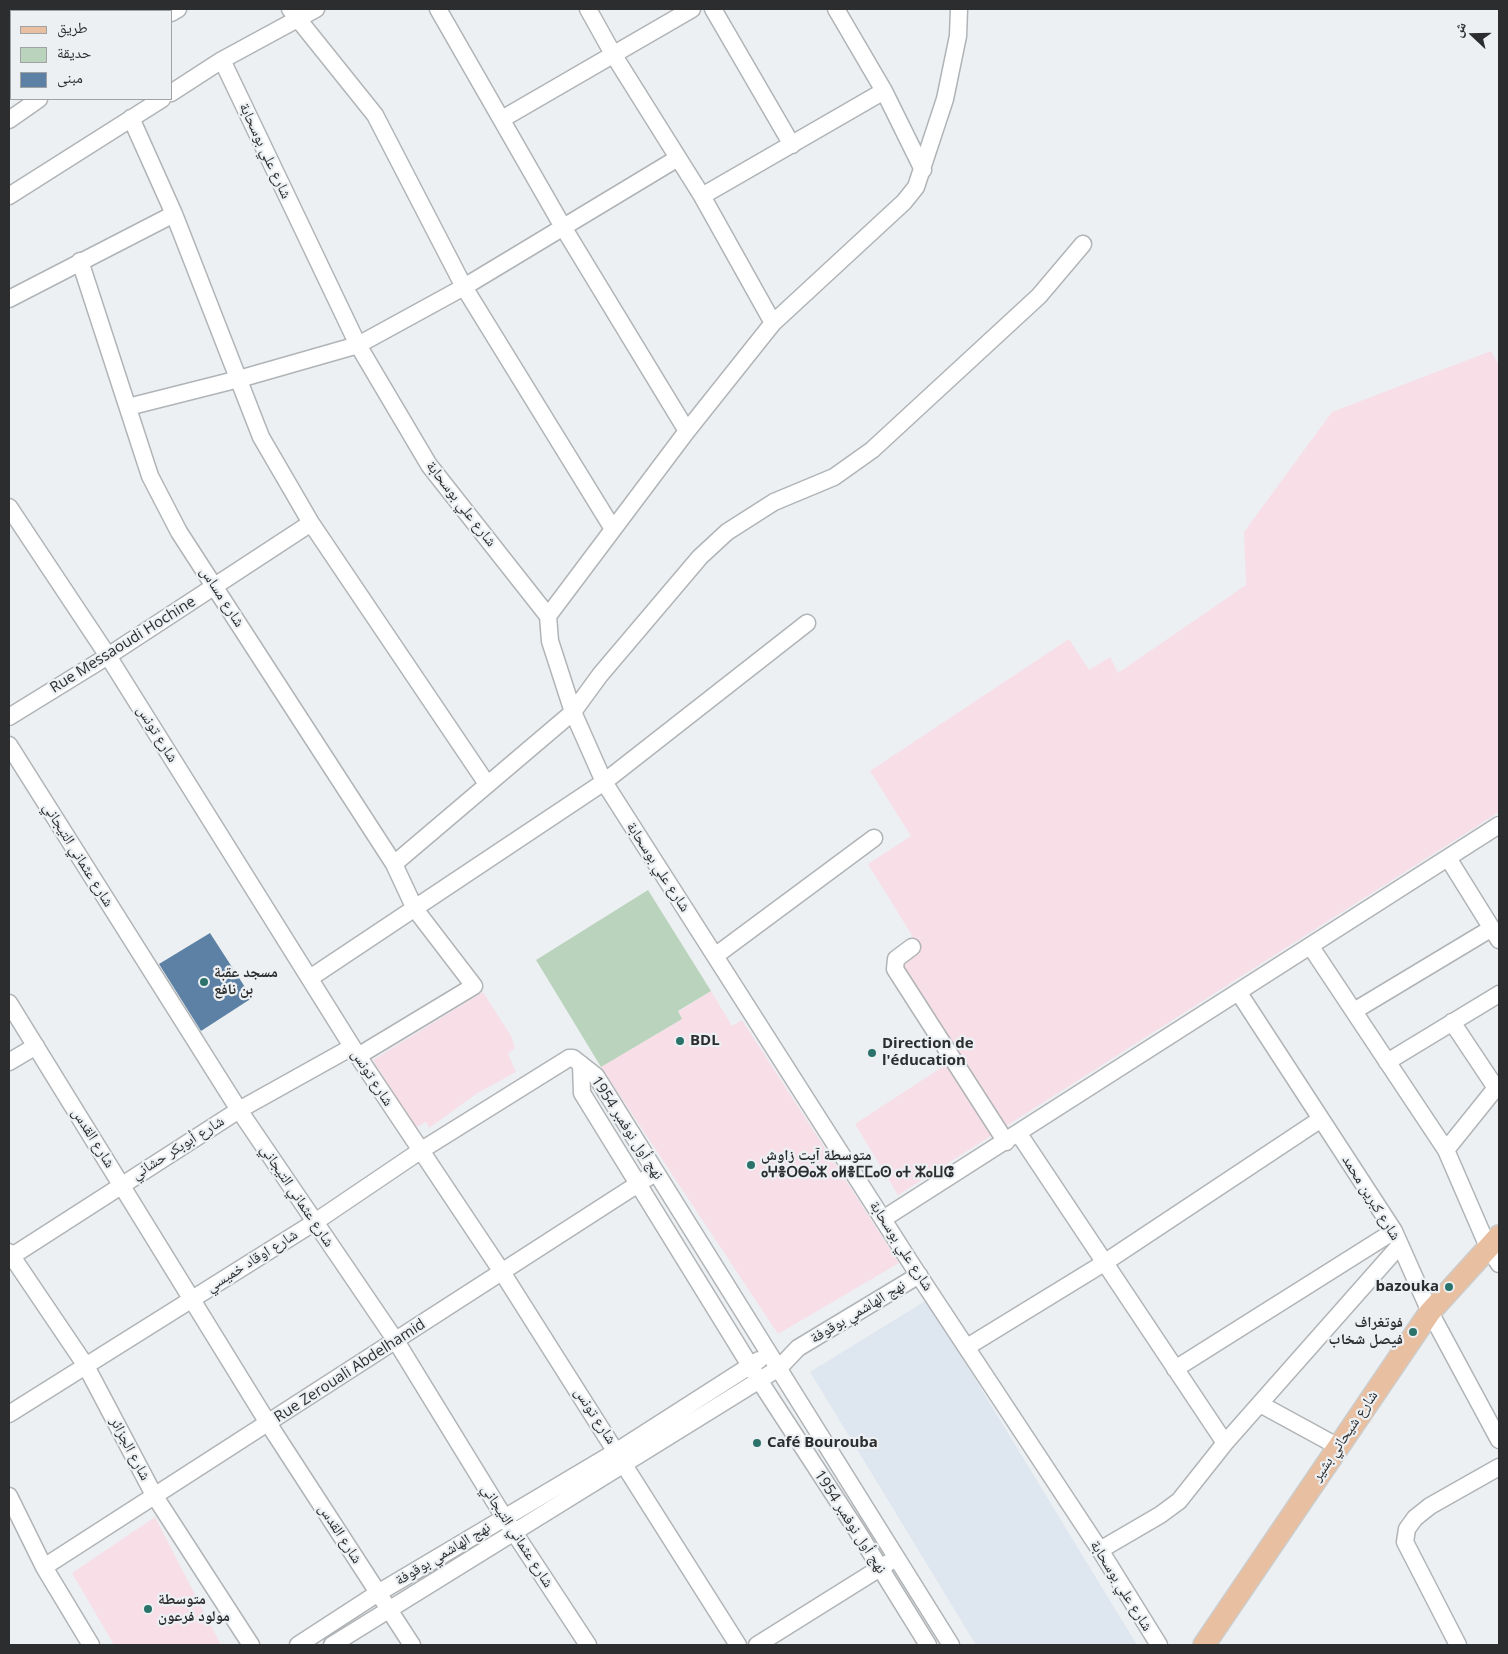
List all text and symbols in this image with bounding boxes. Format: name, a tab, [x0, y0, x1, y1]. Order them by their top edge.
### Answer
legend	[10, 10, 172, 100]
north arrow	[1448, 10, 1498, 60]
text: طريق	[57, 17, 88, 37]
text: ش	[1447, 19, 1470, 40]
text: حديقة	[57, 42, 91, 62]
text: مبنى	[57, 67, 83, 87]
street label: شارع علي بوسحابة	[235, 100, 295, 202]
street label: شارع علي بوسحابة	[422, 458, 500, 550]
street label: شارع مساس	[196, 564, 248, 630]
street label: Rue Messaoudi Hochine	[47, 593, 199, 697]
street label: شارع تونس	[132, 702, 182, 766]
street label: شارع عثماني التيجاني	[39, 800, 117, 910]
street label: شارع علي بوسحابة	[622, 819, 694, 915]
place label: مسجد عقبة بن نافع	[214, 964, 278, 999]
marker: مسجد عقبة بن نافع	[198, 976, 210, 988]
place label: BDL	[690, 1032, 720, 1050]
marker: BDL	[674, 1035, 686, 1047]
place label: Direction de l'éducation	[882, 1035, 974, 1070]
street label: شارع تونس	[347, 1046, 397, 1110]
marker: Direction de l'éducation	[866, 1047, 878, 1059]
street label: نهج أول نوفمبر 1954	[587, 1073, 667, 1183]
street label: شارع القدس	[68, 1105, 118, 1171]
street label: شارع أبوبكر حشاني	[128, 1112, 228, 1184]
street label: شارع عثماني التيجاني	[256, 1141, 338, 1251]
place label: متوسطة آيت زاوش ⴰⵖⴻⵔⴱⴰⵣ ⴰⵍⴻⵎⵎⴰⵙ ⴰⵜ ⵣⴰⵡⵛ	[761, 1147, 954, 1182]
street label: شارع كبرين محمد	[1338, 1152, 1404, 1244]
marker: متوسطة آيت زاوش ⴰⵖⴻⵔⴱⴰⵣ ⴰⵍⴻⵎⵎⴰⵙ ⴰⵜ ⵣⴰⵡⵛ	[745, 1159, 757, 1171]
street label: شارع علي بوسحابة	[865, 1198, 937, 1294]
street label: شارع اوقاد خميسي	[203, 1226, 301, 1296]
street label: نهج الهاشمي بوقوفة	[807, 1277, 909, 1347]
place label: bazouka	[1376, 1278, 1439, 1296]
marker: bazouka	[1443, 1281, 1455, 1293]
place label: فوتغراف فيصل شخاب	[1329, 1314, 1403, 1349]
street label: Rue Zerouali Abdelhamid	[271, 1315, 429, 1427]
marker: فوتغراف فيصل شخاب	[1407, 1326, 1419, 1338]
street label: شارع تونس	[570, 1384, 620, 1448]
street label: شارع شيحاني بشير	[1308, 1387, 1382, 1485]
street label: شارع الجزائر	[106, 1414, 154, 1484]
place label: Café Bourouba	[767, 1434, 878, 1452]
marker: Café Bourouba	[751, 1437, 763, 1449]
street label: نهج أول نوفمبر 1954	[810, 1467, 890, 1577]
street label: شارع عثماني التيجاني	[477, 1481, 557, 1591]
street label: شارع القدس	[314, 1501, 366, 1567]
street label: نهج الهاشمي بوقوفة	[392, 1519, 494, 1589]
street label: شارع علي بوسحابة	[1086, 1537, 1156, 1635]
place label: متوسطة مولود فرعون	[158, 1591, 230, 1626]
marker: متوسطة مولود فرعون	[142, 1603, 154, 1615]

